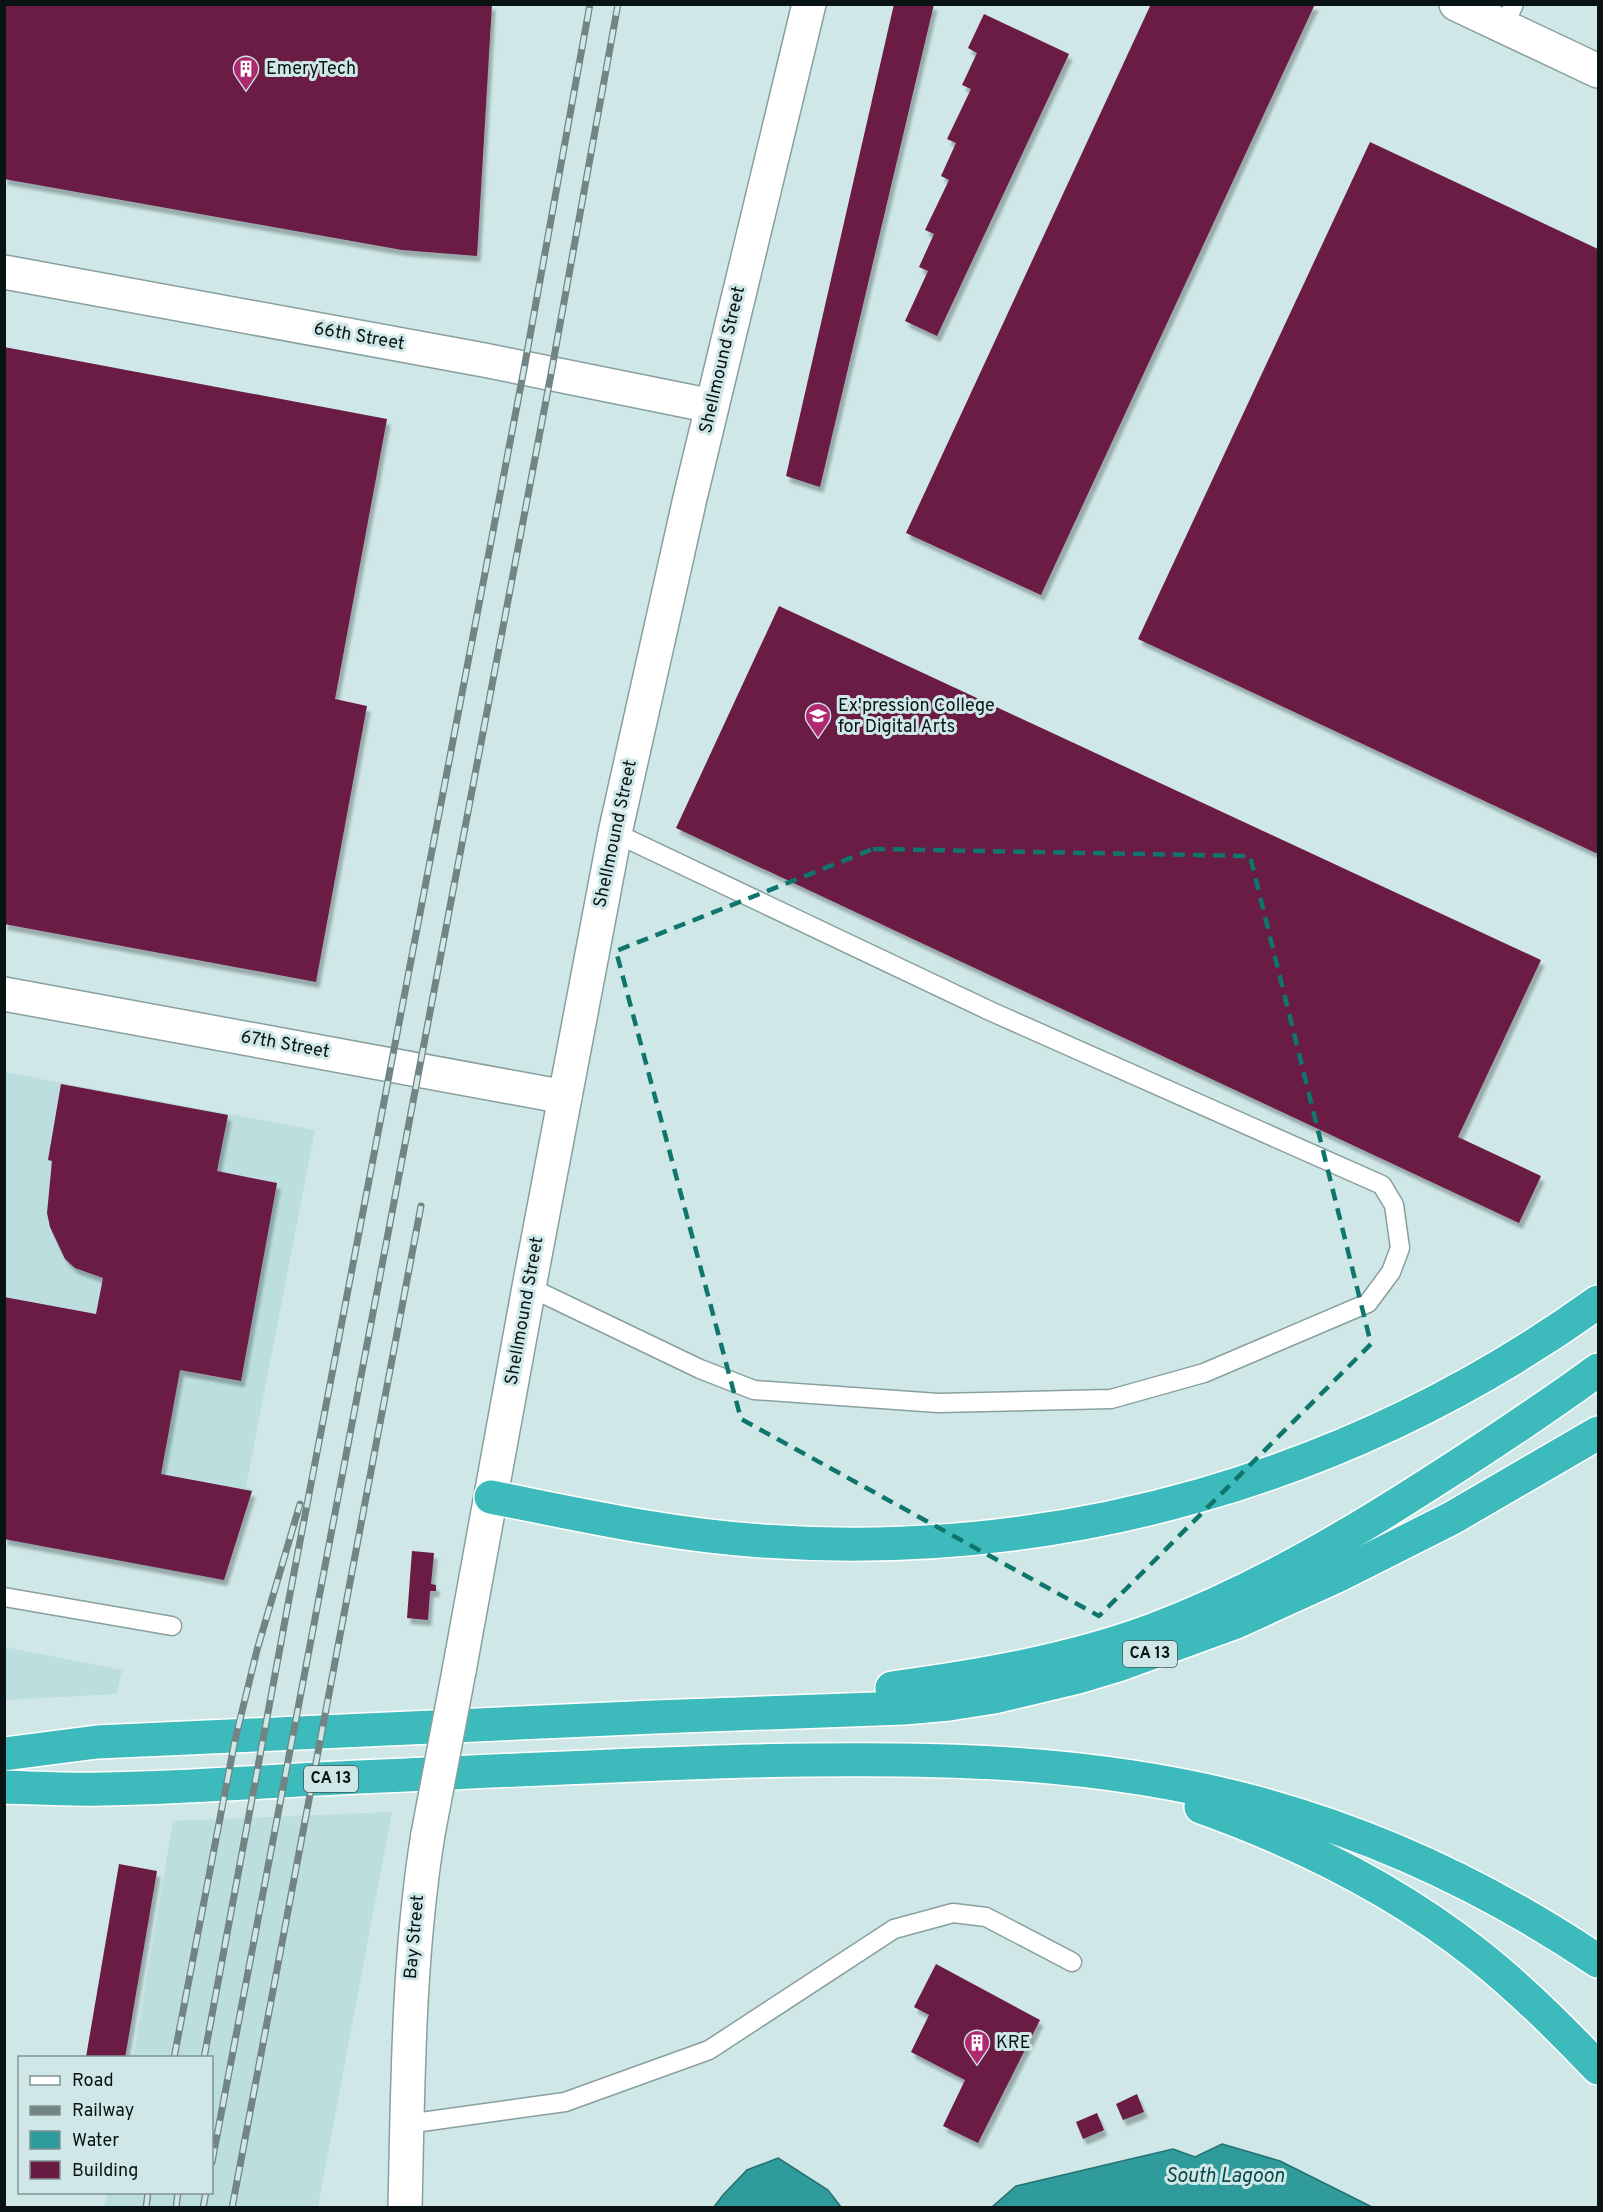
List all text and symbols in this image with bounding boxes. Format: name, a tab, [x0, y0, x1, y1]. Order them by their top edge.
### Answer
building icon: EmeryTech	[231, 54, 261, 92]
place label: EmeryTech	[266, 58, 356, 81]
street label: Shellmound Street	[695, 284, 751, 436]
street label: 66th Street	[312, 318, 406, 356]
place label: Ex'pression College for Digital Arts	[838, 695, 995, 739]
school or university icon: Ex'pression College for Digital Arts	[803, 701, 833, 739]
street label: Shellmound Street	[589, 758, 643, 910]
street label: 67th Street	[239, 1026, 331, 1064]
street label: Shellmound Street	[501, 1235, 549, 1387]
road number: CA 13	[1123, 1641, 1177, 1667]
road number: CA 13	[304, 1766, 358, 1792]
street label: Bay Street	[400, 1894, 430, 1980]
building icon: KRE	[962, 2028, 992, 2066]
place label: KRE	[996, 2032, 1031, 2055]
legend	[18, 2056, 213, 2194]
text: Road	[72, 2070, 114, 2093]
text: Railway	[72, 2100, 134, 2123]
text: Water	[72, 2130, 119, 2153]
text: Building	[72, 2160, 138, 2183]
water label: South Lagoon	[1166, 2164, 1285, 2190]

